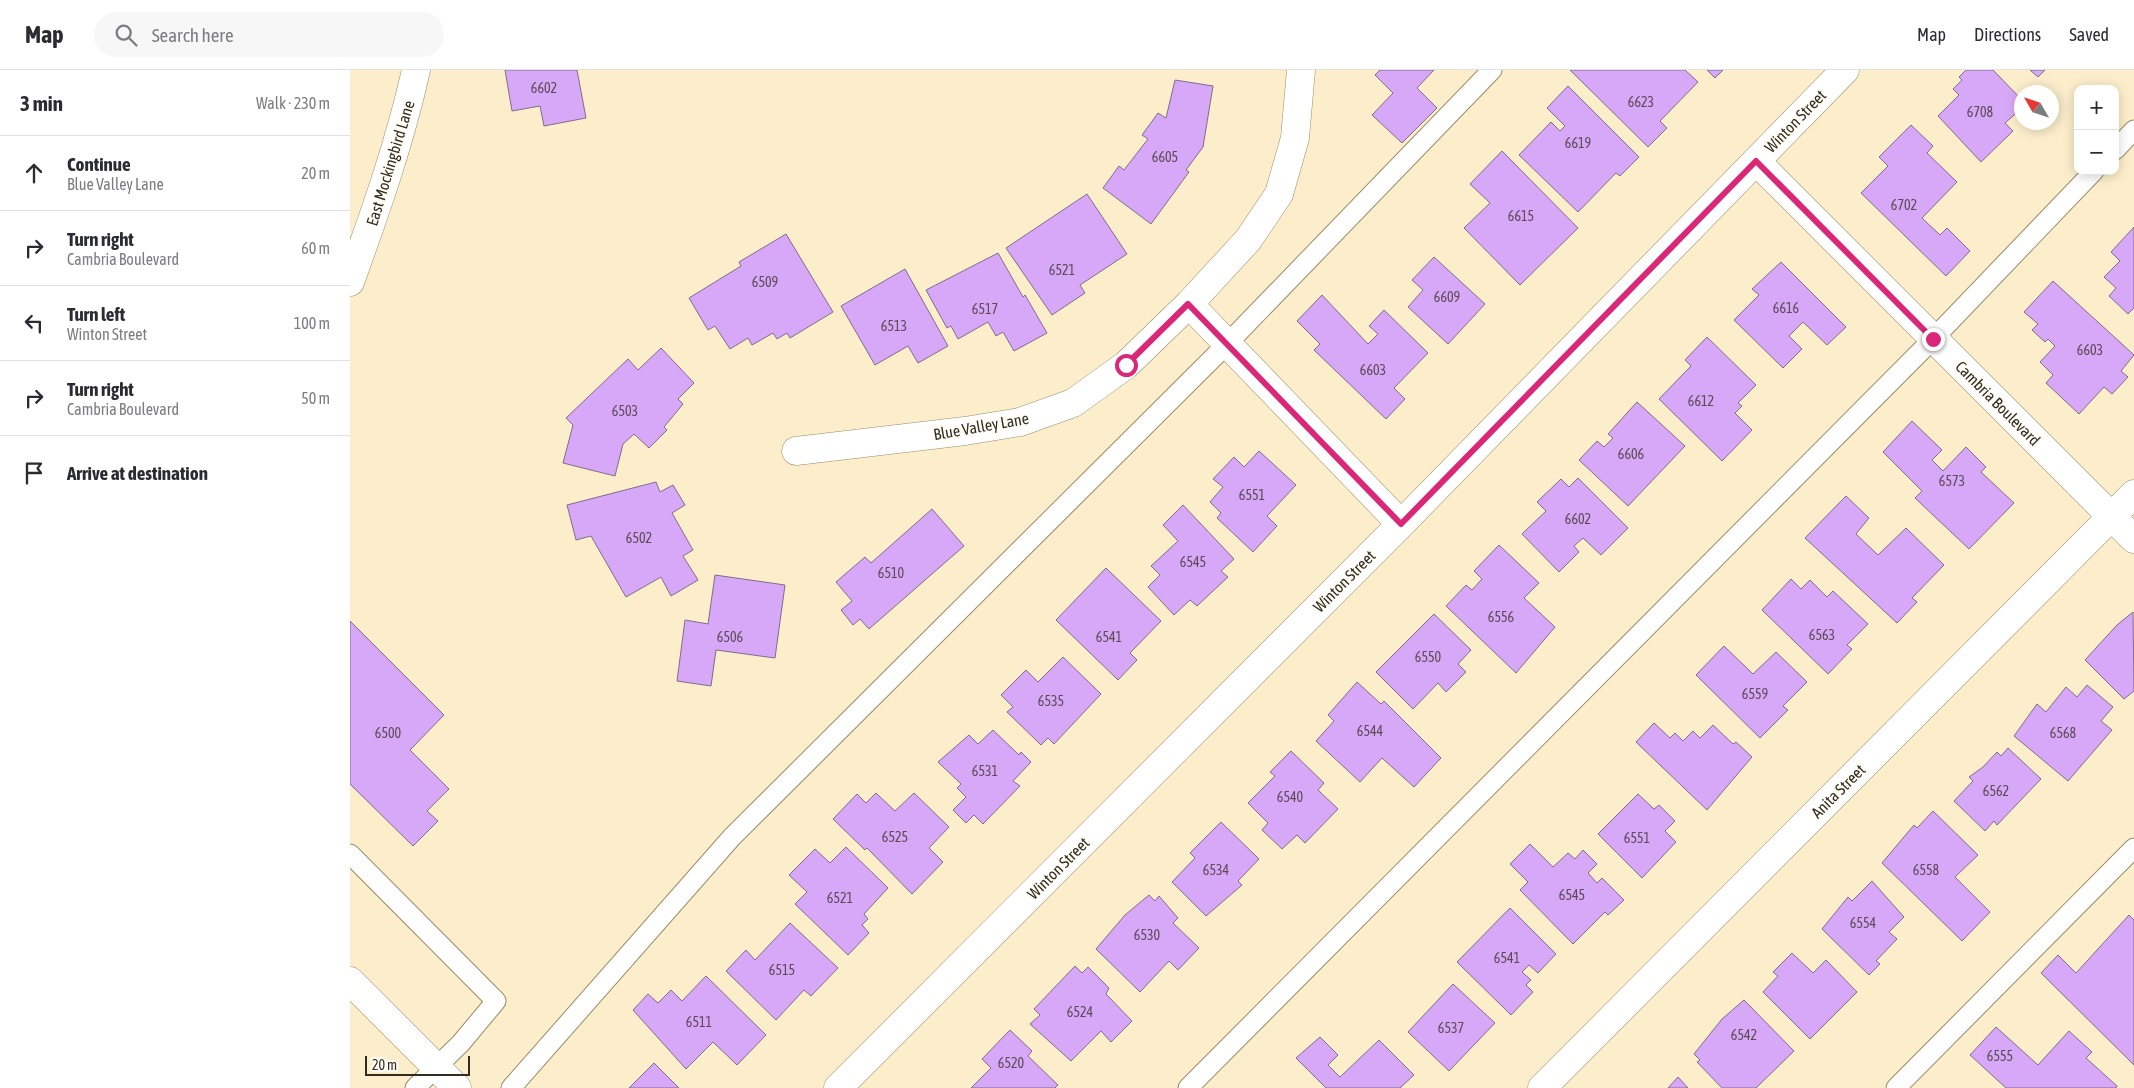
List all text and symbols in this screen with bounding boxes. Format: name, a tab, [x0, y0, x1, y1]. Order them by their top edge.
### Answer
search box	[94, 12, 444, 57]
text: Map	[25, 21, 64, 48]
icon: search	[112, 21, 140, 49]
text: Search here	[152, 24, 234, 46]
text: Map	[1917, 24, 1946, 45]
text: Directions	[1974, 24, 2041, 45]
text: Saved	[2069, 24, 2109, 45]
house number: 6602	[531, 80, 557, 96]
north arrow	[2014, 85, 2059, 130]
map controls	[2074, 85, 2119, 175]
button: +	[2074, 85, 2119, 130]
street label: Winton Street	[1761, 86, 1830, 156]
text: 3 min	[20, 91, 63, 115]
text: Walk · 230 m	[256, 94, 330, 112]
house number: 6623	[1628, 94, 1654, 110]
street label: East Mockingbird Lane	[362, 98, 419, 228]
house number: 6708	[1967, 104, 1994, 120]
button: −	[2074, 130, 2119, 175]
house number: 6619	[1565, 135, 1591, 151]
house number: 6605	[1152, 149, 1178, 165]
text: Continue	[67, 153, 131, 175]
icon: ahead	[20, 159, 48, 187]
text: 20 m	[301, 164, 330, 182]
text: Blue Valley Lane	[67, 175, 164, 193]
house number: 6702	[1891, 197, 1917, 213]
house number: 6615	[1508, 208, 1534, 224]
text: Turn right	[67, 228, 134, 250]
icon: right	[20, 234, 48, 262]
text: 60 m	[301, 239, 330, 257]
text: Cambria Boulevard	[67, 250, 179, 268]
house number: 6521	[1049, 262, 1075, 278]
house number: 6509	[752, 274, 778, 290]
house number: 6609	[1434, 289, 1460, 305]
house number: 6616	[1773, 300, 1800, 316]
house number: 6517	[972, 301, 998, 317]
text: Turn left	[67, 303, 125, 325]
icon: left	[20, 309, 48, 337]
text: 100 m	[294, 314, 330, 332]
house number: 6513	[881, 318, 907, 334]
text: Winton Street	[67, 325, 147, 343]
route end	[1922, 328, 1945, 351]
house number: 6603	[2077, 342, 2103, 358]
route start	[1115, 354, 1138, 377]
street label: Cambria Boulevard	[1952, 357, 2044, 449]
house number: 6603	[1360, 362, 1386, 378]
text: Turn right	[67, 378, 134, 400]
icon: right	[20, 384, 48, 412]
text: 50 m	[301, 389, 330, 407]
house number: 6612	[1688, 393, 1714, 409]
text: Cambria Boulevard	[67, 400, 179, 418]
house number: 6503	[612, 403, 638, 419]
street label: Blue Valley Lane	[932, 409, 1030, 444]
house number: 6606	[1618, 446, 1645, 462]
icon: arrive	[20, 459, 48, 487]
text: Arrive at destination	[67, 462, 208, 484]
house number: 6573	[1939, 473, 1965, 489]
house number: 6551	[1239, 487, 1265, 503]
house number: 6602	[1565, 511, 1591, 527]
house number: 6502	[626, 530, 652, 546]
street label: Winton Street	[1309, 546, 1379, 616]
house number: 6545	[1180, 554, 1206, 570]
house number: 6510	[878, 565, 905, 581]
house number: 6556	[1488, 609, 1515, 625]
house number: 6563	[1809, 627, 1835, 643]
house number: 6506	[717, 629, 744, 645]
house number: 6541	[1096, 629, 1122, 645]
house number: 6550	[1415, 649, 1442, 665]
house number: 6559	[1742, 686, 1768, 702]
house number: 6535	[1038, 693, 1064, 709]
house number: 6544	[1357, 723, 1384, 739]
house number: 6500	[375, 725, 402, 741]
house number: 6568	[2050, 725, 2077, 741]
street label: Anita Street	[1807, 760, 1869, 822]
house number: 6531	[972, 763, 998, 779]
house number: 6562	[1983, 783, 2009, 799]
house number: 6540	[1277, 789, 1304, 805]
house number: 6525	[882, 829, 908, 845]
house number: 6551	[1624, 830, 1650, 846]
street label: Winton Street	[1023, 833, 1093, 903]
house number: 6534	[1203, 862, 1230, 878]
house number: 6558	[1913, 862, 1940, 878]
house number: 6545	[1559, 887, 1585, 903]
house number: 6521	[827, 890, 853, 906]
house number: 6554	[1850, 915, 1877, 931]
house number: 6530	[1134, 927, 1161, 943]
house number: 6541	[1494, 950, 1520, 966]
house number: 6515	[769, 962, 795, 978]
house number: 6524	[1067, 1004, 1094, 1020]
house number: 6511	[686, 1014, 712, 1030]
house number: 6537	[1438, 1020, 1464, 1036]
house number: 6542	[1731, 1027, 1757, 1043]
house number: 6555	[1987, 1048, 2013, 1064]
scale bar	[365, 1053, 470, 1076]
house number: 6520	[998, 1055, 1025, 1071]
text: 20 m	[372, 1057, 397, 1073]

